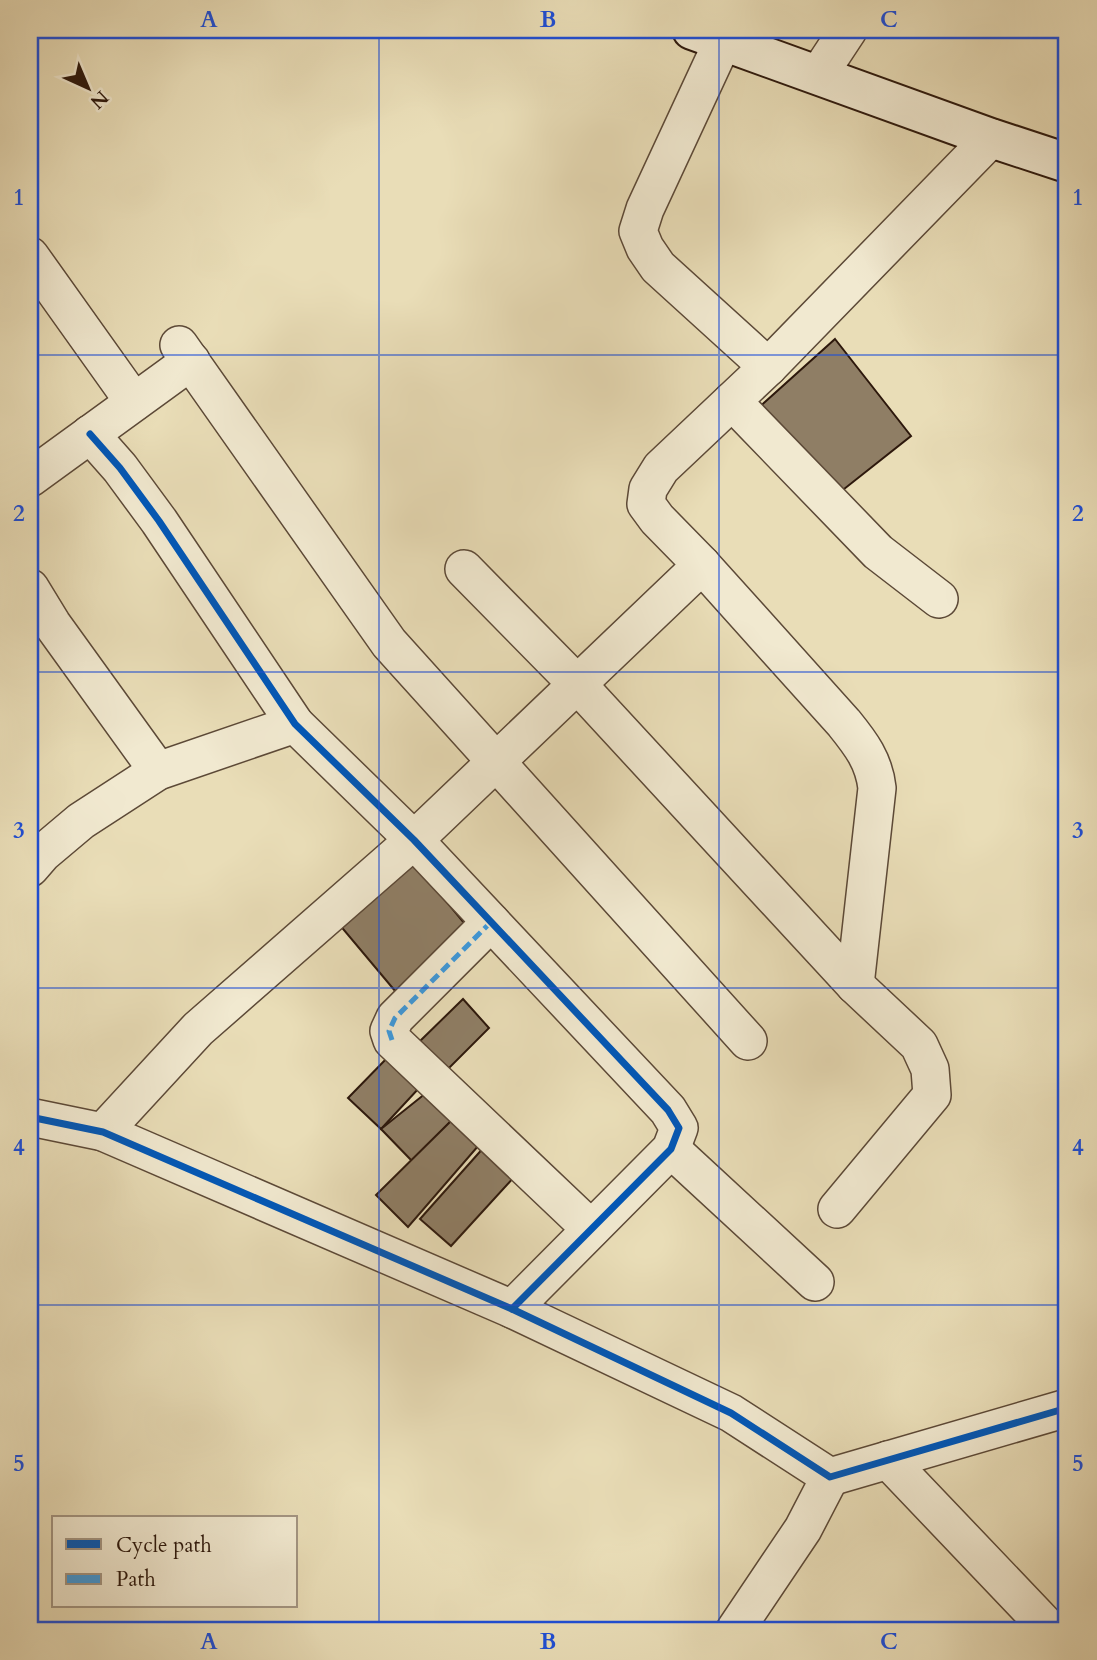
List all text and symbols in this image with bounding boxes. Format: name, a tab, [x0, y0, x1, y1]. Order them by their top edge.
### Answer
text: A	[200, 4, 218, 35]
text: B	[540, 4, 556, 35]
text: C	[880, 4, 898, 35]
north arrow	[52, 52, 122, 122]
text: N	[84, 84, 114, 115]
text: 1	[13, 182, 25, 213]
text: 1	[1072, 182, 1084, 213]
text: 2	[13, 498, 25, 529]
text: 2	[1072, 498, 1084, 529]
text: 3	[13, 815, 25, 846]
text: 3	[1072, 815, 1084, 846]
text: 4	[13, 1132, 25, 1163]
text: 4	[1072, 1132, 1084, 1163]
text: 5	[13, 1448, 25, 1479]
text: 5	[1072, 1448, 1084, 1479]
legend	[52, 1516, 298, 1608]
text: Cycle path	[116, 1531, 212, 1560]
text: Path	[116, 1565, 156, 1594]
text: A	[200, 1626, 218, 1657]
text: B	[540, 1626, 556, 1657]
text: C	[880, 1626, 898, 1657]

